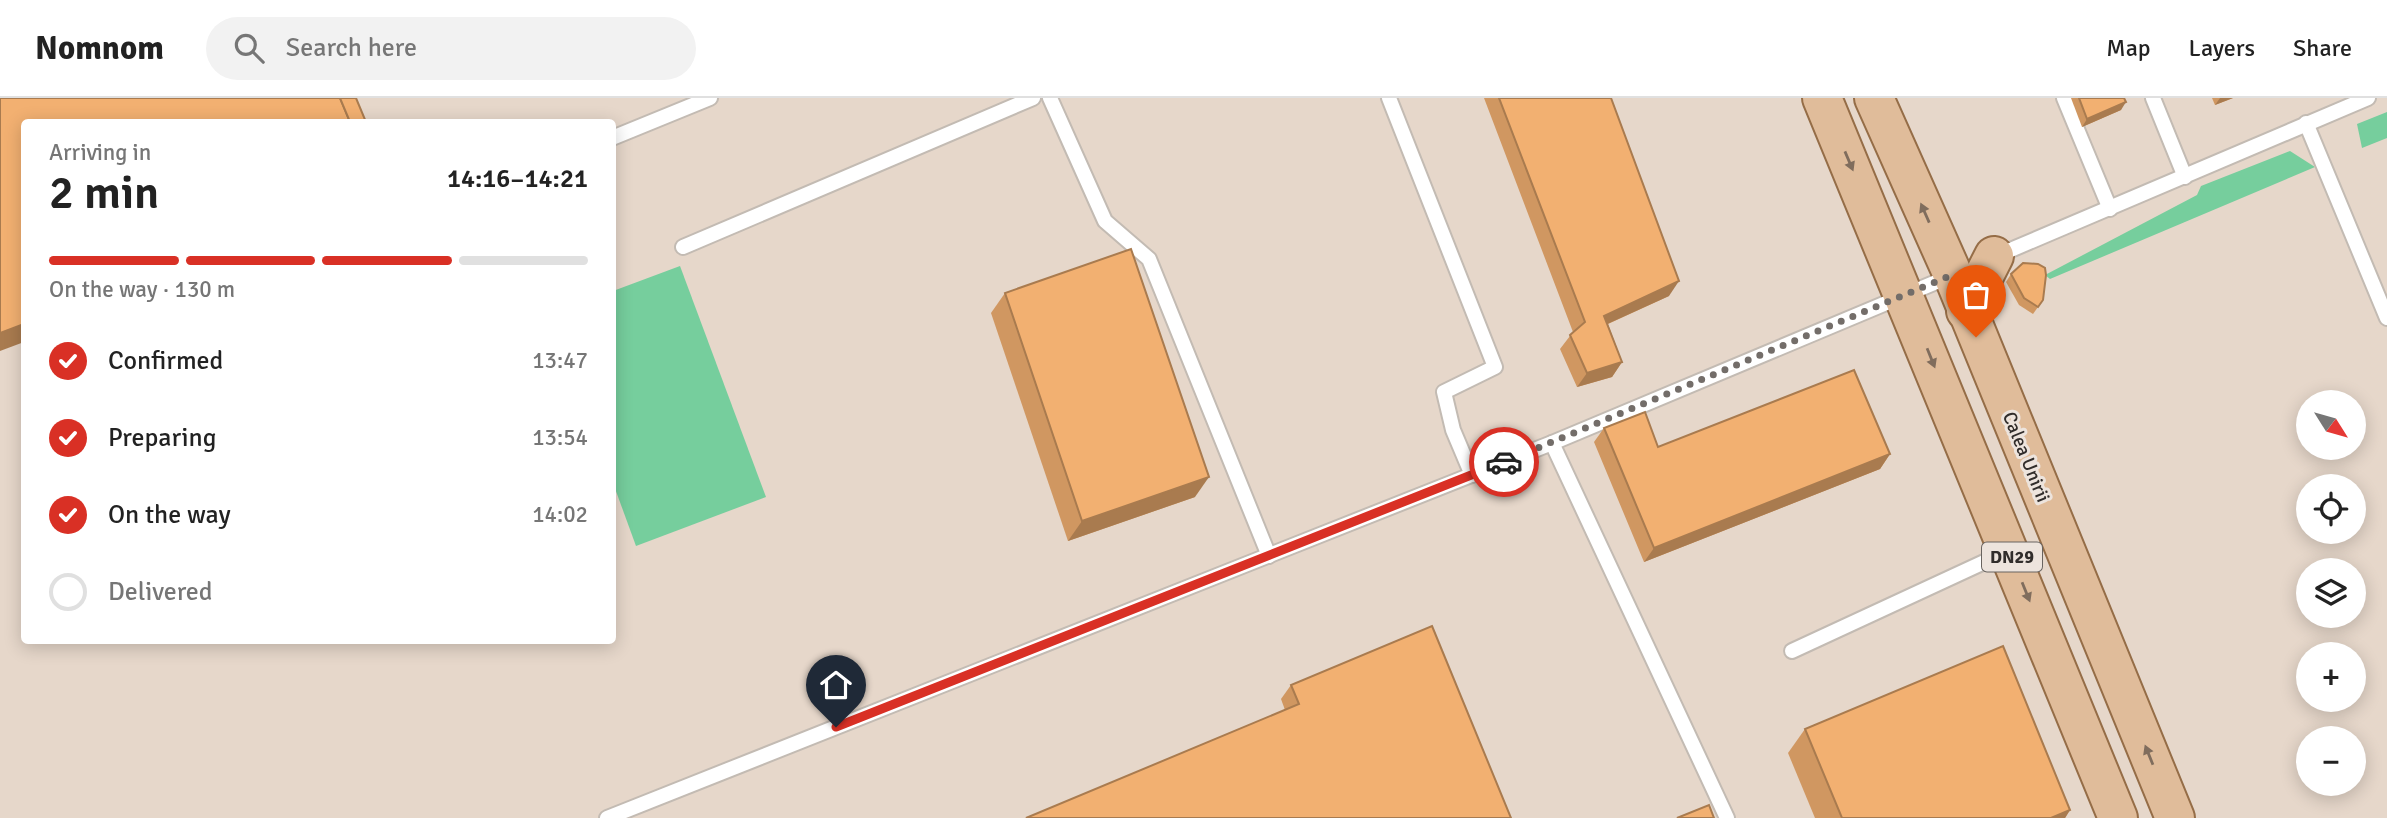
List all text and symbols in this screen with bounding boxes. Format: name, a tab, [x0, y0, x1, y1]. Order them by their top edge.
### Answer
search box	[206, 17, 696, 80]
text: Nomnom	[35, 28, 164, 69]
icon: search	[230, 29, 268, 67]
text: Search here	[286, 32, 417, 64]
text: Map	[2106, 33, 2151, 63]
text: Layers	[2189, 33, 2255, 63]
text: Share	[2293, 33, 2352, 63]
text: Arriving in	[49, 138, 151, 167]
one-way arrow	[1843, 151, 1855, 171]
text: 14:16–14:21	[447, 163, 588, 195]
text: 2 min	[49, 165, 159, 221]
one-way arrow	[1919, 202, 1930, 223]
pin	[1946, 265, 2006, 337]
text: On the way · 130 m	[49, 275, 235, 304]
icon: bag	[1957, 276, 1995, 314]
icon: check	[49, 342, 87, 380]
text: Confirmed	[108, 345, 223, 377]
text: 13:47	[532, 346, 588, 375]
one-way arrow	[1926, 348, 1937, 369]
north arrow	[2296, 390, 2366, 460]
map controls	[2296, 390, 2366, 796]
street label: Calea Unirii	[1997, 408, 2055, 506]
icon: check	[49, 419, 87, 457]
text: Preparing	[108, 422, 216, 454]
text: 13:54	[532, 423, 588, 452]
courier	[1469, 427, 1539, 497]
icon: car	[1485, 443, 1523, 481]
button: locate	[2296, 474, 2366, 544]
icon: check	[49, 496, 87, 534]
text: On the way	[108, 499, 231, 531]
text: 14:02	[532, 500, 588, 529]
road number: DN29	[1982, 542, 2042, 572]
button: layers	[2296, 558, 2366, 628]
text: Delivered	[108, 576, 213, 608]
one-way arrow	[2021, 581, 2032, 602]
button: +	[2296, 642, 2366, 712]
pin	[806, 655, 866, 727]
icon: home	[817, 666, 855, 704]
button: −	[2296, 726, 2366, 796]
one-way arrow	[2143, 744, 2154, 765]

